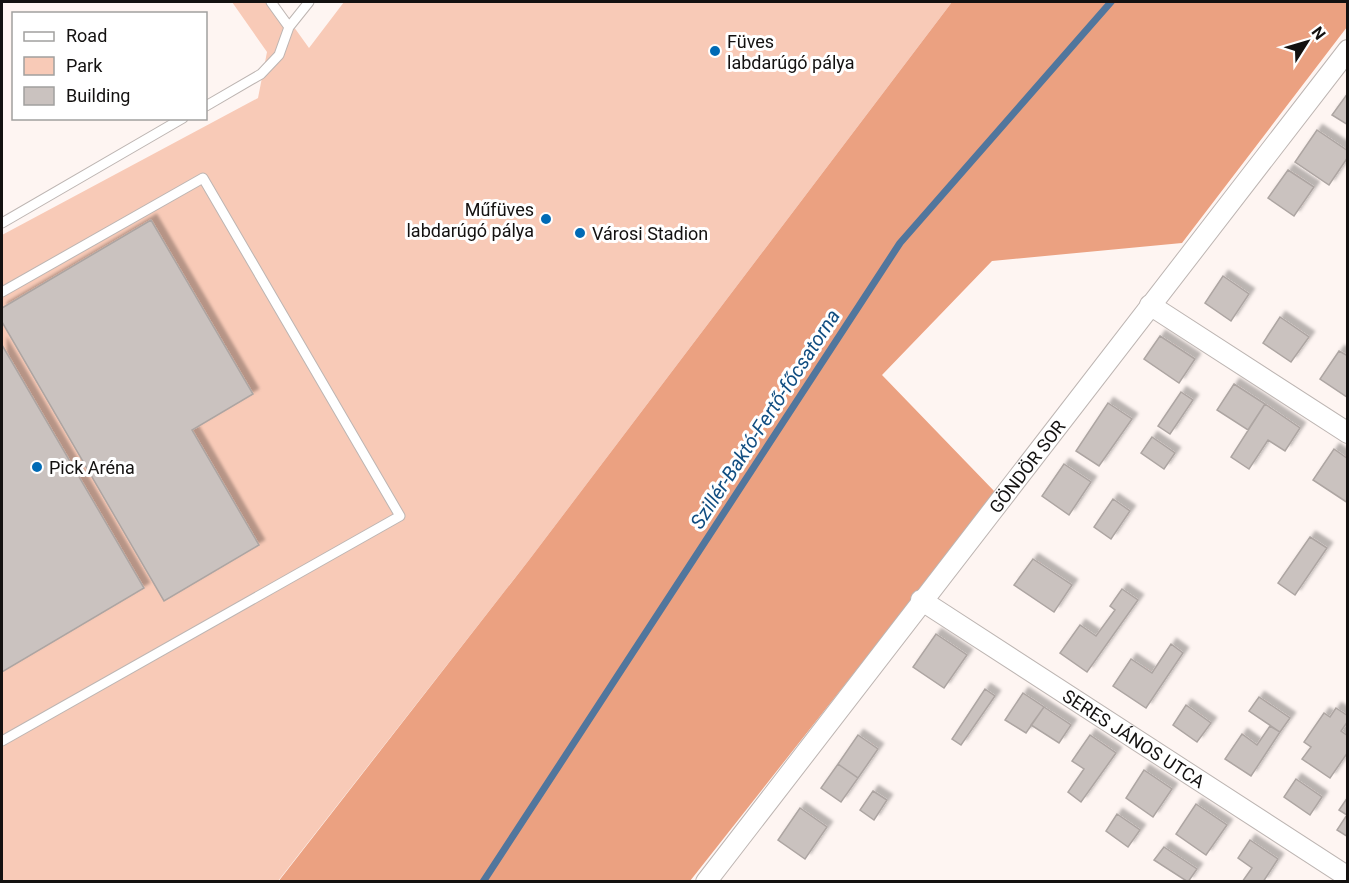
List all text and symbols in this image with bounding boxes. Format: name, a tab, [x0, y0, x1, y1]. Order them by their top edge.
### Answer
legend	[12, 12, 207, 120]
north arrow	[1277, 12, 1337, 72]
text: N	[1308, 23, 1330, 44]
text: Road	[66, 25, 107, 46]
place label: Füves labdarúgó pálya	[727, 31, 855, 73]
marker: Füves labdarúgó pálya	[708, 44, 722, 58]
text: Park	[66, 55, 103, 76]
text: Building	[66, 85, 130, 106]
place label: Műfüves labdarúgó pálya	[406, 199, 534, 241]
marker: Műfüves labdarúgó pálya	[539, 212, 553, 226]
place label: Városi Stadion	[592, 223, 708, 244]
marker: Városi Stadion	[573, 226, 587, 240]
water label: Szillér-Baktó-Fertő-főcsatorna	[685, 305, 845, 533]
street label: GÖNDÖR SOR	[984, 416, 1069, 517]
place label: Pick Aréna	[49, 457, 135, 478]
marker: Pick Aréna	[30, 460, 44, 474]
street label: SERES JÁNOS UTCA	[1059, 685, 1209, 792]

